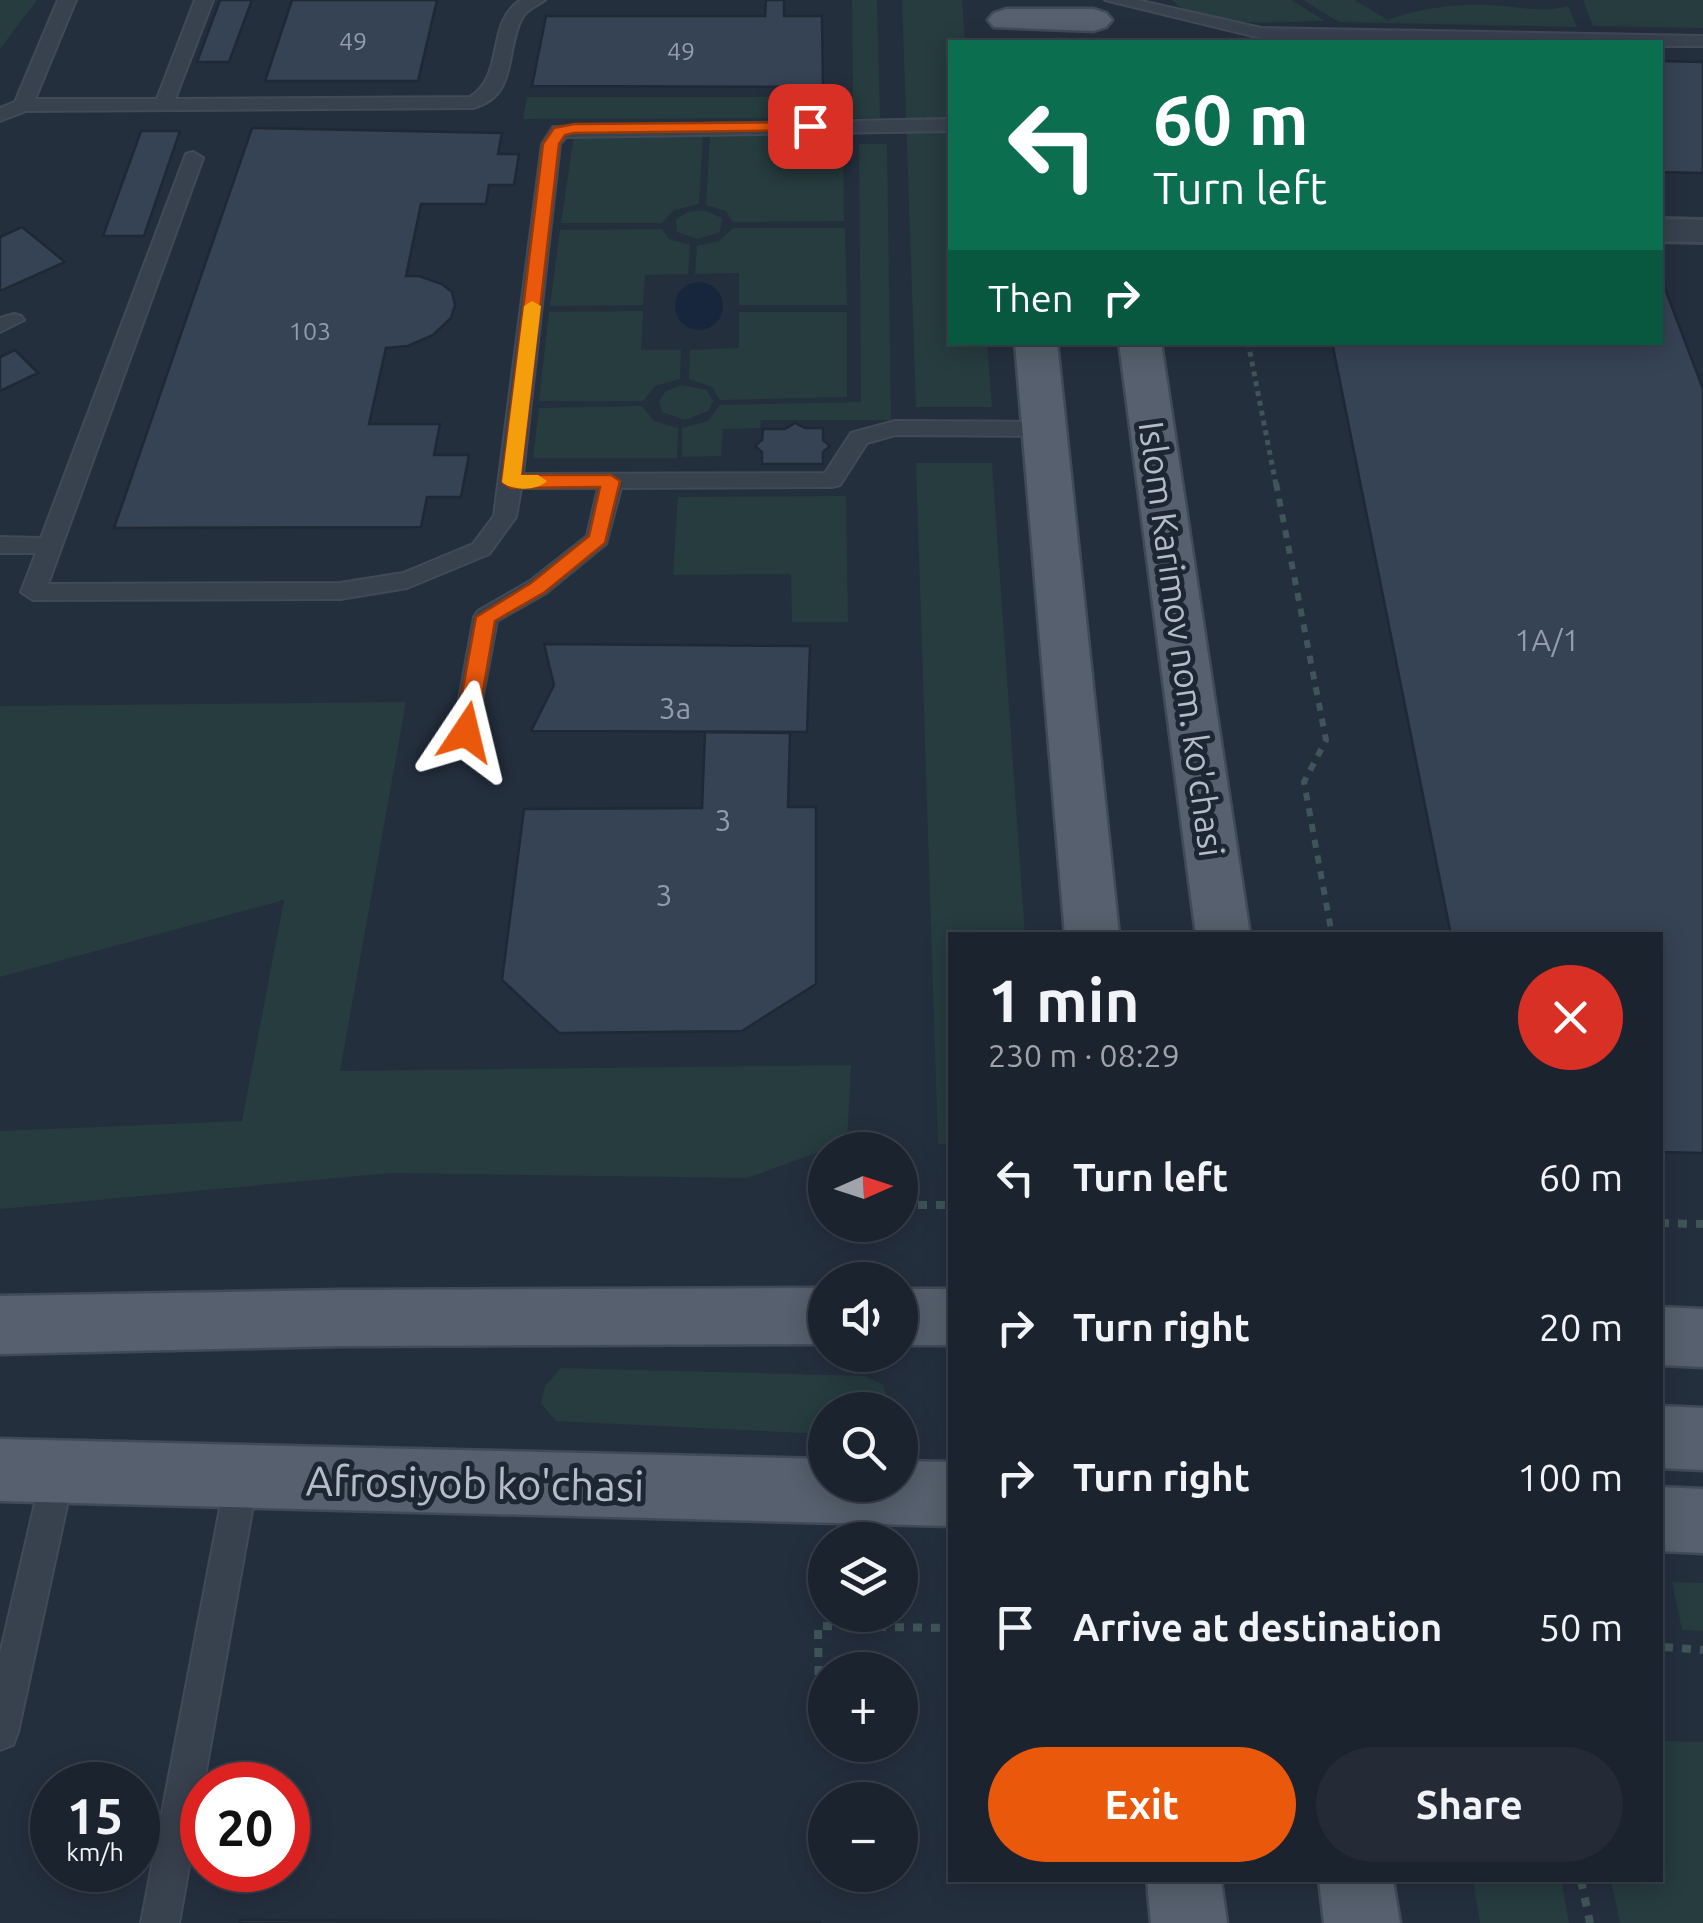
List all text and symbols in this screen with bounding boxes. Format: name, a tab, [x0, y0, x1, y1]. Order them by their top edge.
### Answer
house number: 49	[339, 27, 367, 55]
house number: 49	[667, 37, 695, 65]
icon: left	[988, 80, 1118, 210]
text: 60 m	[1153, 80, 1309, 158]
pin	[768, 84, 853, 169]
icon: arrive	[783, 99, 838, 154]
text: Turn left	[1153, 162, 1327, 213]
icon: right	[1094, 270, 1149, 325]
text: Then	[988, 277, 1074, 319]
house number: 103	[289, 317, 331, 345]
street label: Islom Karimov nom. ko'chasi	[1132, 419, 1232, 859]
house number: 1A/1	[1515, 623, 1579, 657]
position arrow	[414, 680, 518, 784]
house number: 3a	[659, 691, 691, 725]
house number: 3	[715, 803, 731, 837]
house number: 3	[656, 878, 672, 912]
button: close	[1518, 965, 1623, 1070]
text: 1 min	[988, 966, 1140, 1033]
text: 230 m · 08:29	[988, 1037, 1180, 1073]
north arrow	[808, 1132, 918, 1242]
map controls	[808, 1132, 918, 1892]
icon: left	[988, 1150, 1043, 1205]
text: Turn left	[1073, 1156, 1228, 1198]
text: 60 m	[1539, 1156, 1623, 1198]
button: sound	[808, 1262, 918, 1372]
icon: right	[988, 1300, 1043, 1355]
text: Turn right	[1073, 1306, 1250, 1348]
text: 20 m	[1539, 1306, 1623, 1348]
button: search	[808, 1392, 918, 1502]
icon: right	[988, 1450, 1043, 1505]
text: Turn right	[1073, 1456, 1250, 1498]
text: 100 m	[1517, 1456, 1623, 1498]
street label: Afrosiyob ko'chasi	[305, 1457, 645, 1509]
button: layers	[808, 1522, 918, 1632]
icon: arrive	[988, 1600, 1043, 1655]
text: Arrive at destination	[1073, 1606, 1442, 1648]
text: 50 m	[1539, 1606, 1623, 1648]
button: +	[808, 1652, 918, 1762]
button: Exit	[988, 1747, 1296, 1862]
button: Share	[1316, 1747, 1623, 1862]
speed limit sign: 20	[180, 1762, 310, 1892]
button: −	[808, 1782, 918, 1892]
text: 15	[67, 1787, 123, 1843]
text: km/h	[66, 1838, 124, 1866]

